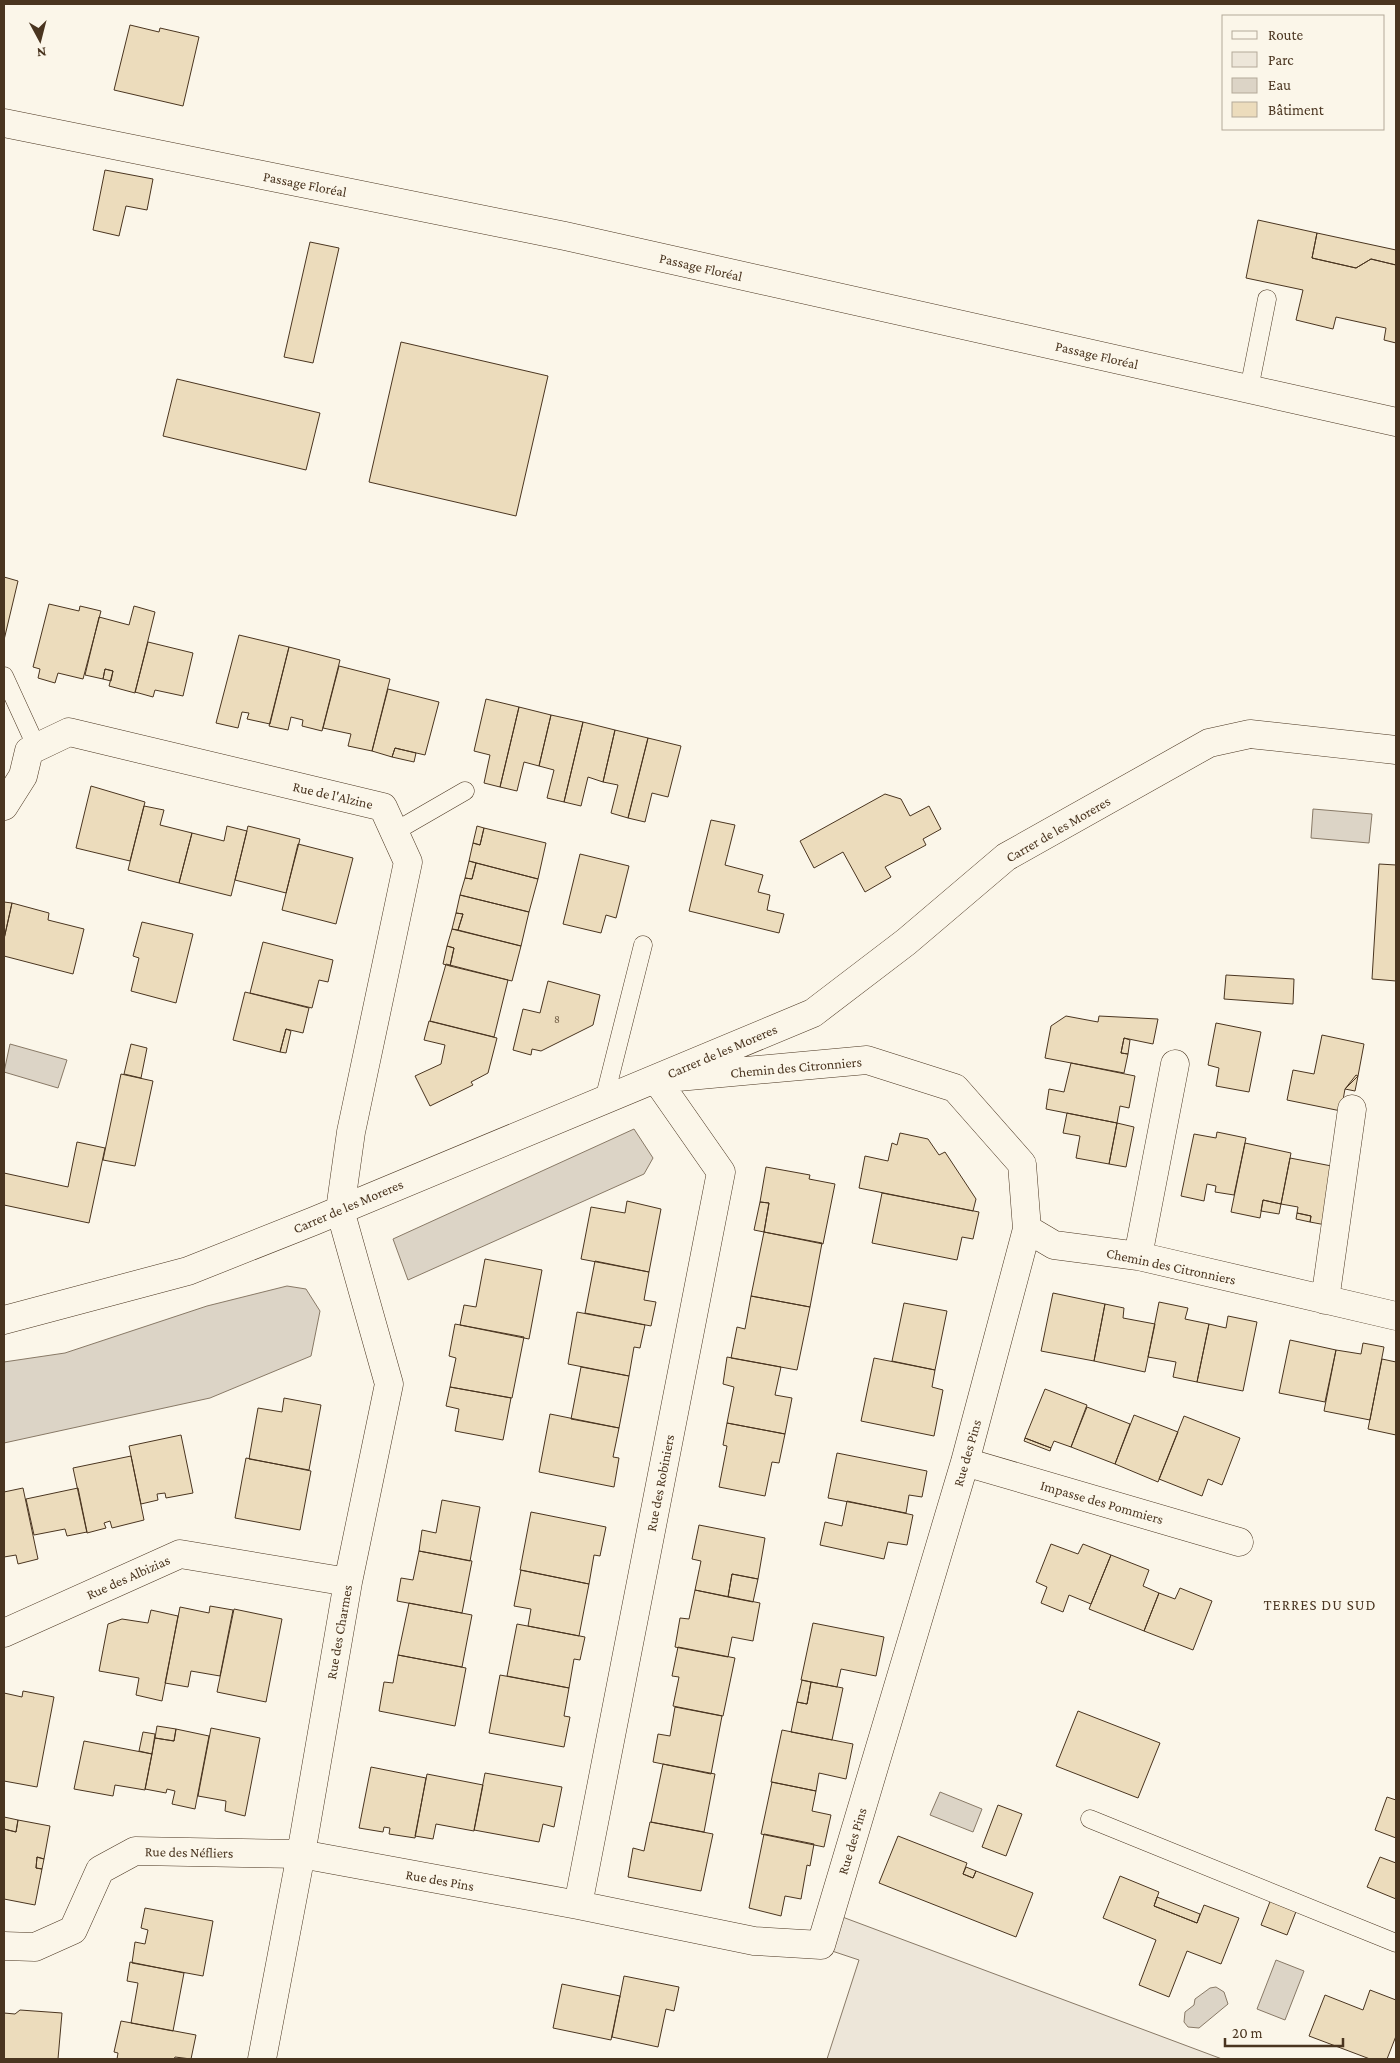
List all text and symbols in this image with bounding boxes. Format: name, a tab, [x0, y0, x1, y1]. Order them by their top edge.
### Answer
north arrow	[15, 15, 65, 65]
legend	[1222, 15, 1385, 130]
text: Route	[1268, 27, 1303, 43]
text: N	[35, 44, 47, 61]
text: Parc	[1268, 52, 1294, 68]
text: Eau	[1268, 77, 1291, 93]
text: Bâtiment	[1268, 102, 1325, 118]
street label: Passage Floréal	[262, 168, 348, 200]
street label: Passage Floréal	[658, 250, 744, 284]
street label: Passage Floréal	[1054, 338, 1140, 372]
street label: Rue de l'Alzine	[291, 778, 375, 812]
street label: Carrer de les Moreres	[1003, 793, 1113, 865]
house number: 8	[554, 1013, 560, 1025]
street label: Carrer de les Moreres	[665, 1021, 779, 1081]
street label: Chemin des Citronniers	[730, 1053, 862, 1081]
street label: Carrer de les Moreres	[291, 1176, 405, 1236]
street label: Chemin des Citronniers	[1105, 1244, 1237, 1288]
street label: Rue des Pins	[950, 1418, 984, 1488]
street label: Rue des Robiniers	[643, 1433, 677, 1533]
street label: Impasse des Pommiers	[1039, 1477, 1165, 1527]
street label: Rue des Albizias	[84, 1551, 172, 1603]
street label: Rue des Charmes	[323, 1584, 355, 1680]
district label: TERRES DU SUD	[1263, 1597, 1377, 1613]
street label: Rue des Pins	[834, 1806, 870, 1876]
street label: Rue des Néfliers	[145, 1843, 233, 1861]
street label: Rue des Pins	[405, 1866, 475, 1894]
scale bar	[1225, 2016, 1342, 2048]
text: 20 m	[1232, 2025, 1263, 2041]

